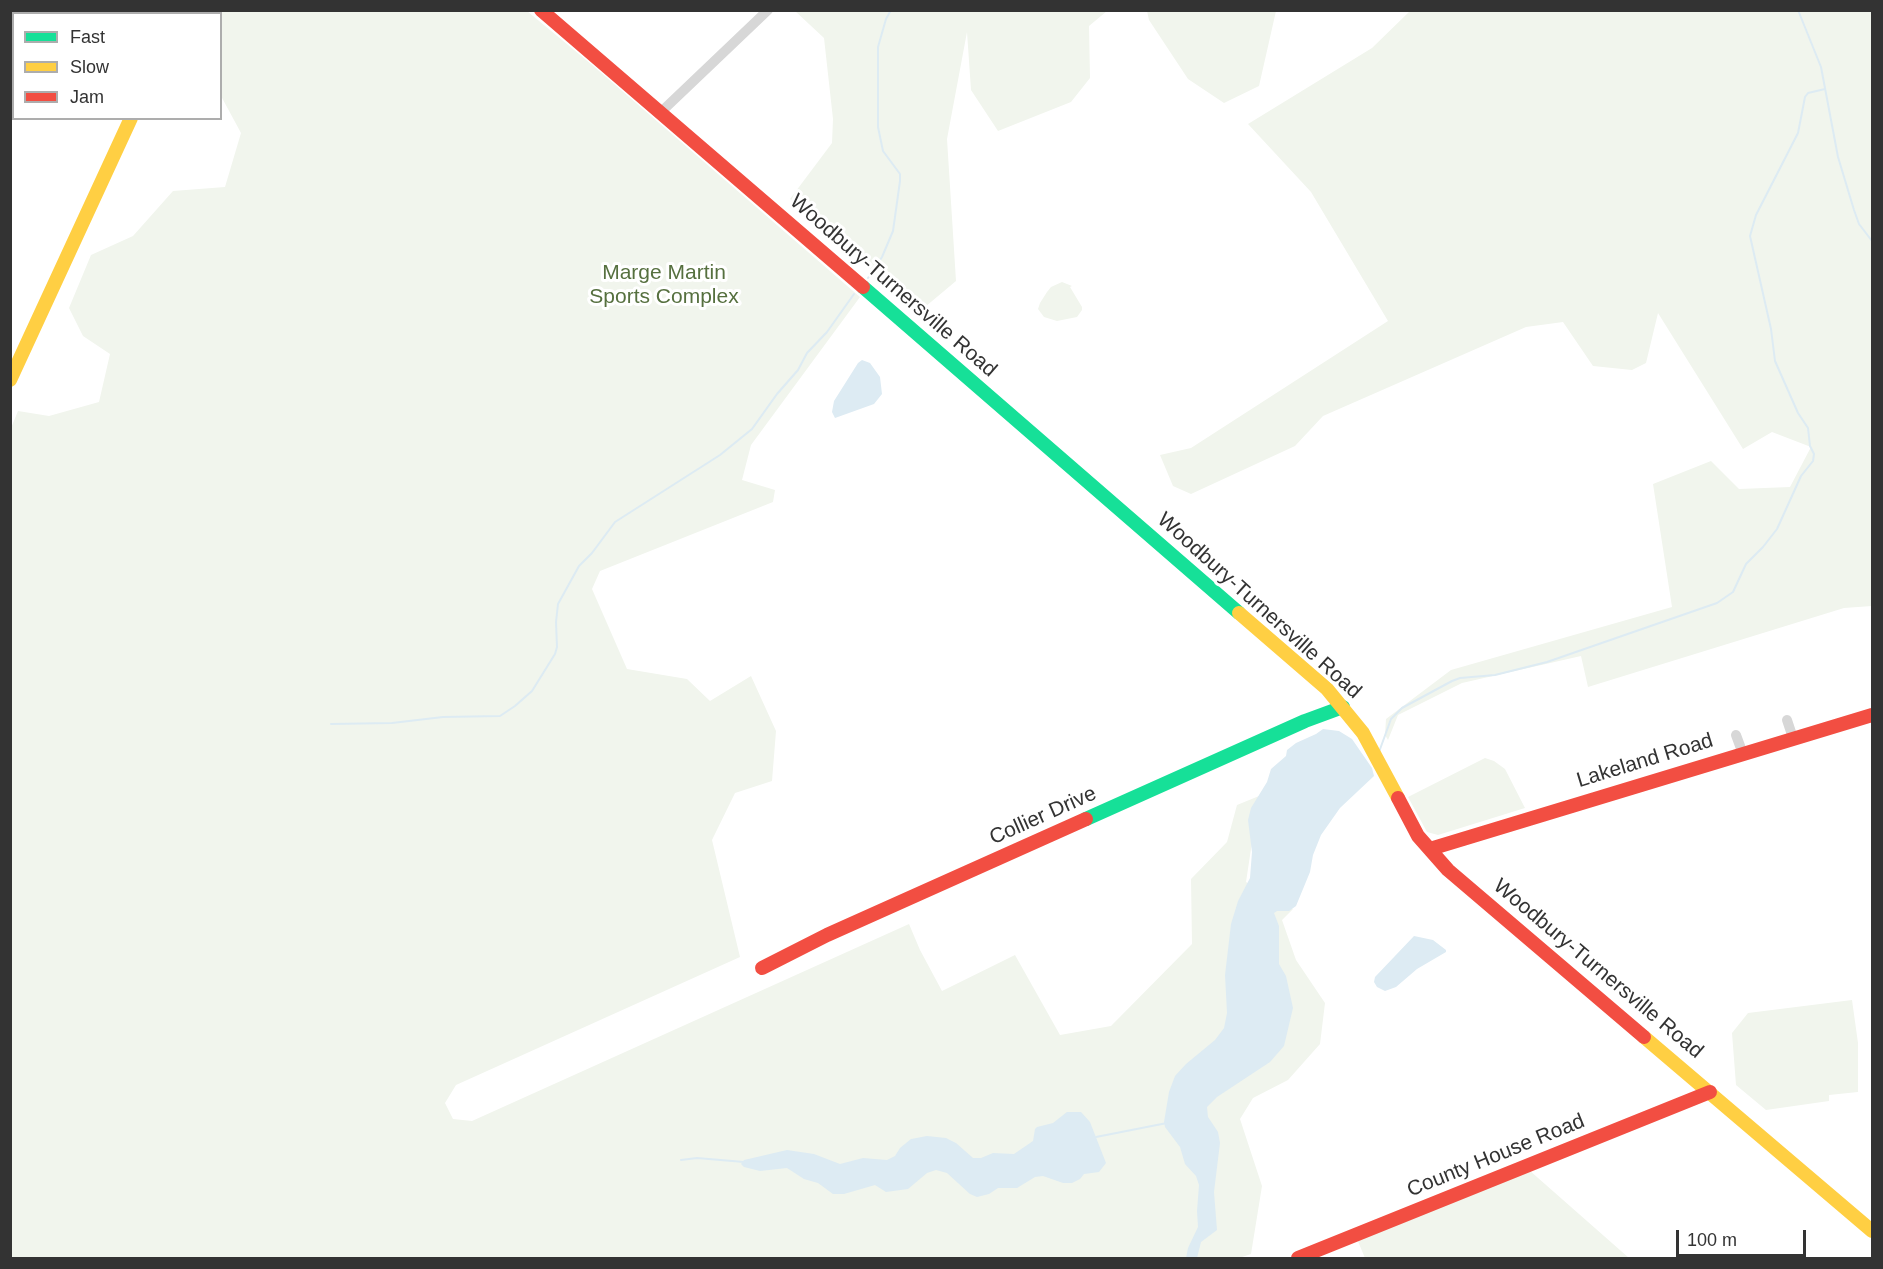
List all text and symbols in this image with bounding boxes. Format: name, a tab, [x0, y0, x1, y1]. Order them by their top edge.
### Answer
legend	[12, 12, 222, 120]
text: Fast	[70, 27, 105, 47]
text: Slow	[70, 57, 109, 77]
text: Jam	[70, 87, 104, 107]
street label: Woodbury-Turnersville Road	[784, 189, 1002, 383]
park label: Marge Martin Sports Complex	[589, 260, 739, 310]
street label: Woodbury-Turnersville Road	[1152, 508, 1366, 704]
street label: Lakeland Road	[1574, 728, 1716, 794]
street label: Collier Drive	[986, 781, 1100, 851]
street label: Woodbury-Turnersville Road	[1488, 874, 1708, 1064]
street label: County House Road	[1404, 1109, 1588, 1203]
scale bar	[1679, 1218, 1810, 1256]
text: 100 m	[1687, 1230, 1737, 1250]

